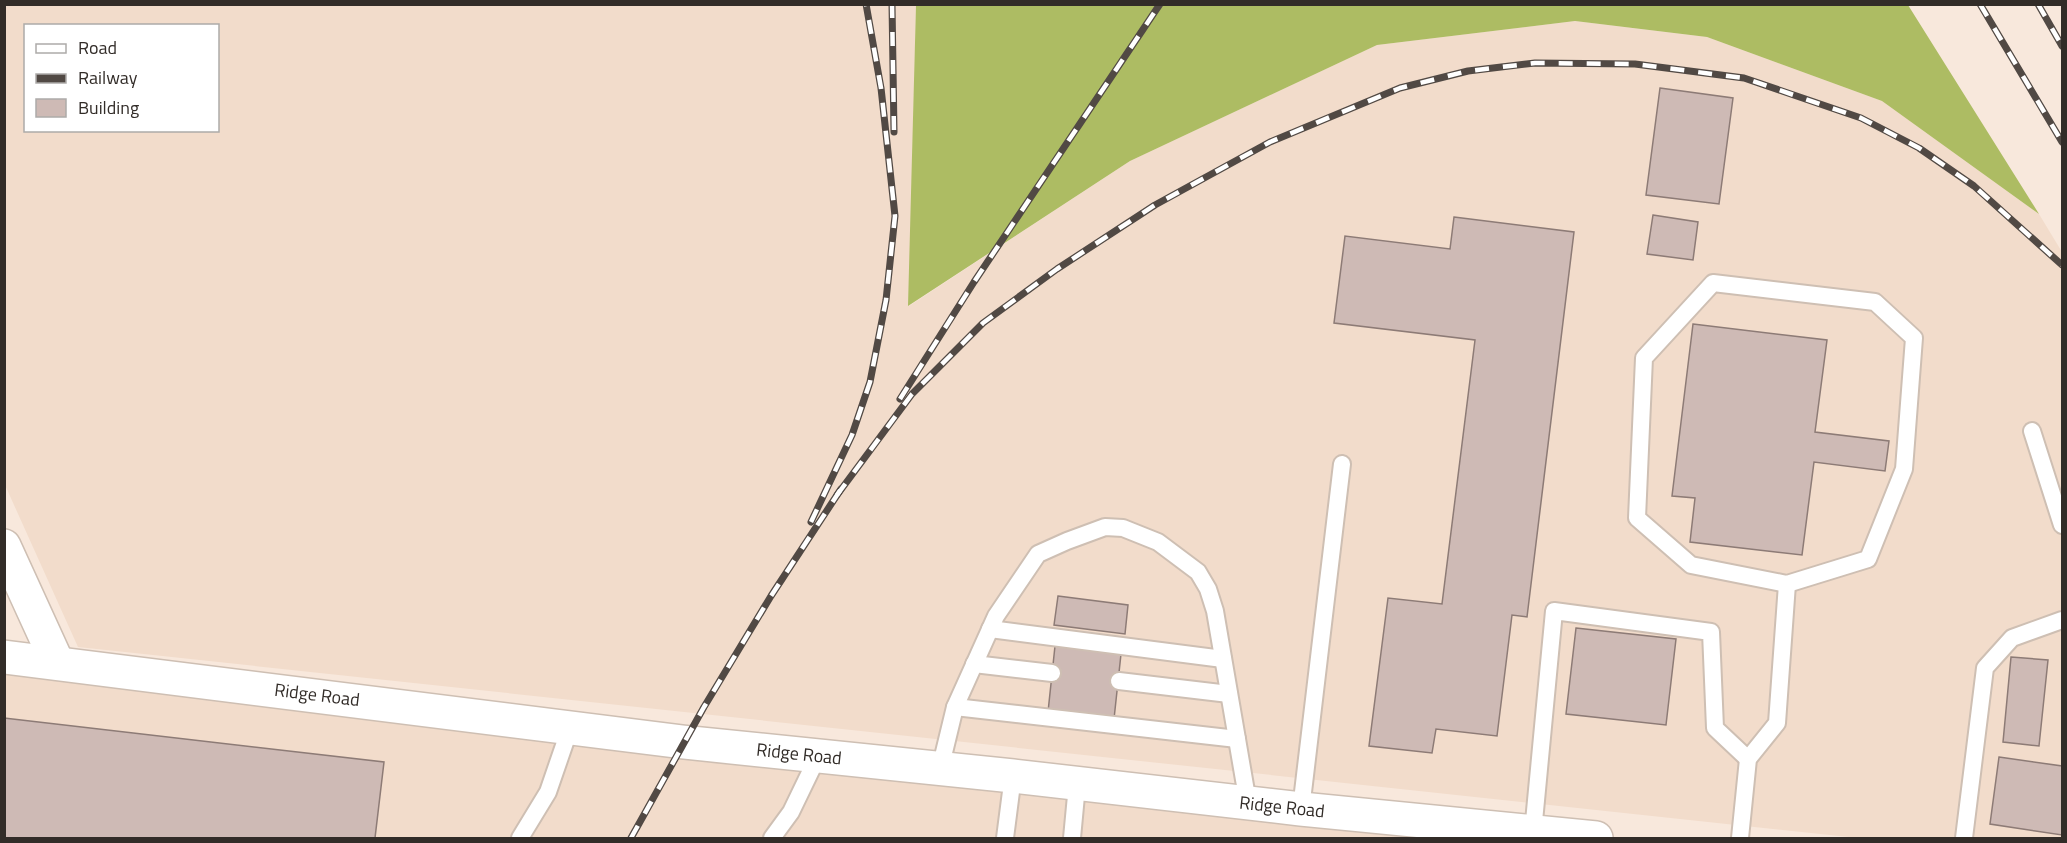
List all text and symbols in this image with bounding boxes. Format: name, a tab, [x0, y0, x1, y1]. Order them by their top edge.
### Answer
legend	[24, 24, 219, 132]
text: Road	[78, 34, 117, 61]
text: Railway	[78, 64, 138, 91]
text: Building	[78, 94, 139, 121]
street label: Ridge Road	[273, 676, 361, 713]
street label: Ridge Road	[755, 736, 843, 771]
street label: Ridge Road	[1238, 789, 1326, 824]

